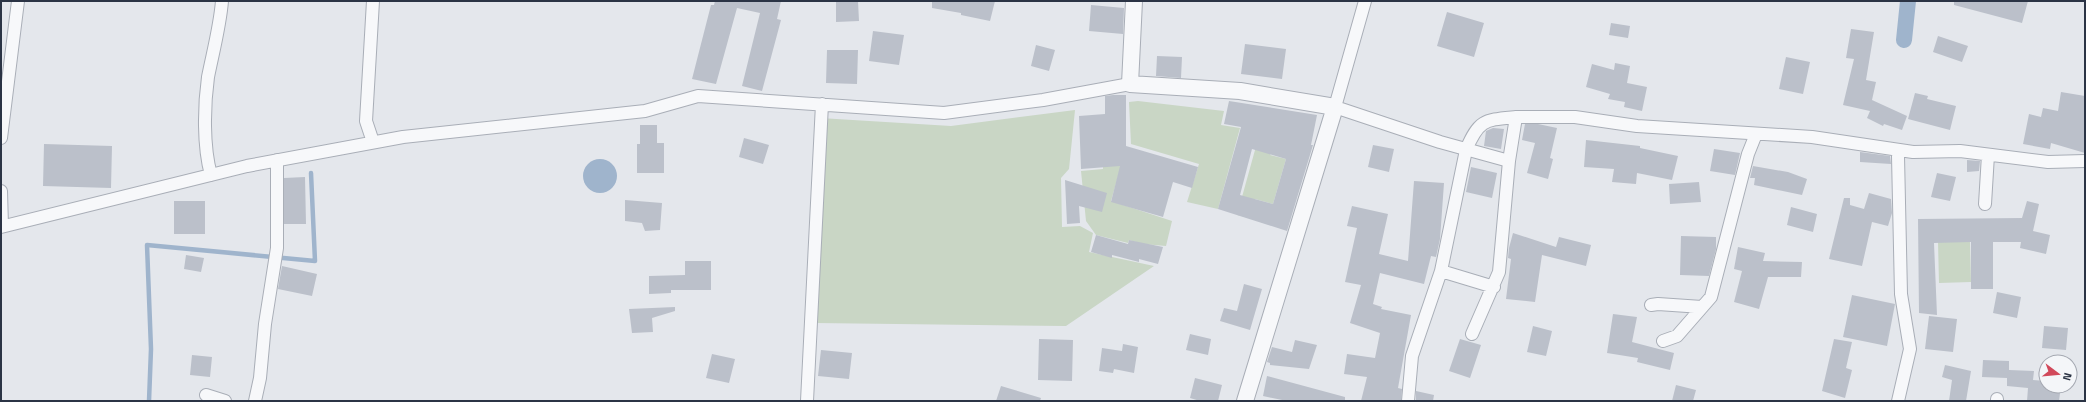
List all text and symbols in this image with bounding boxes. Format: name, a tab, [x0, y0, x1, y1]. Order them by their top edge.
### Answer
north arrow	[2038, 354, 2078, 394]
text: N	[2059, 371, 2076, 383]

